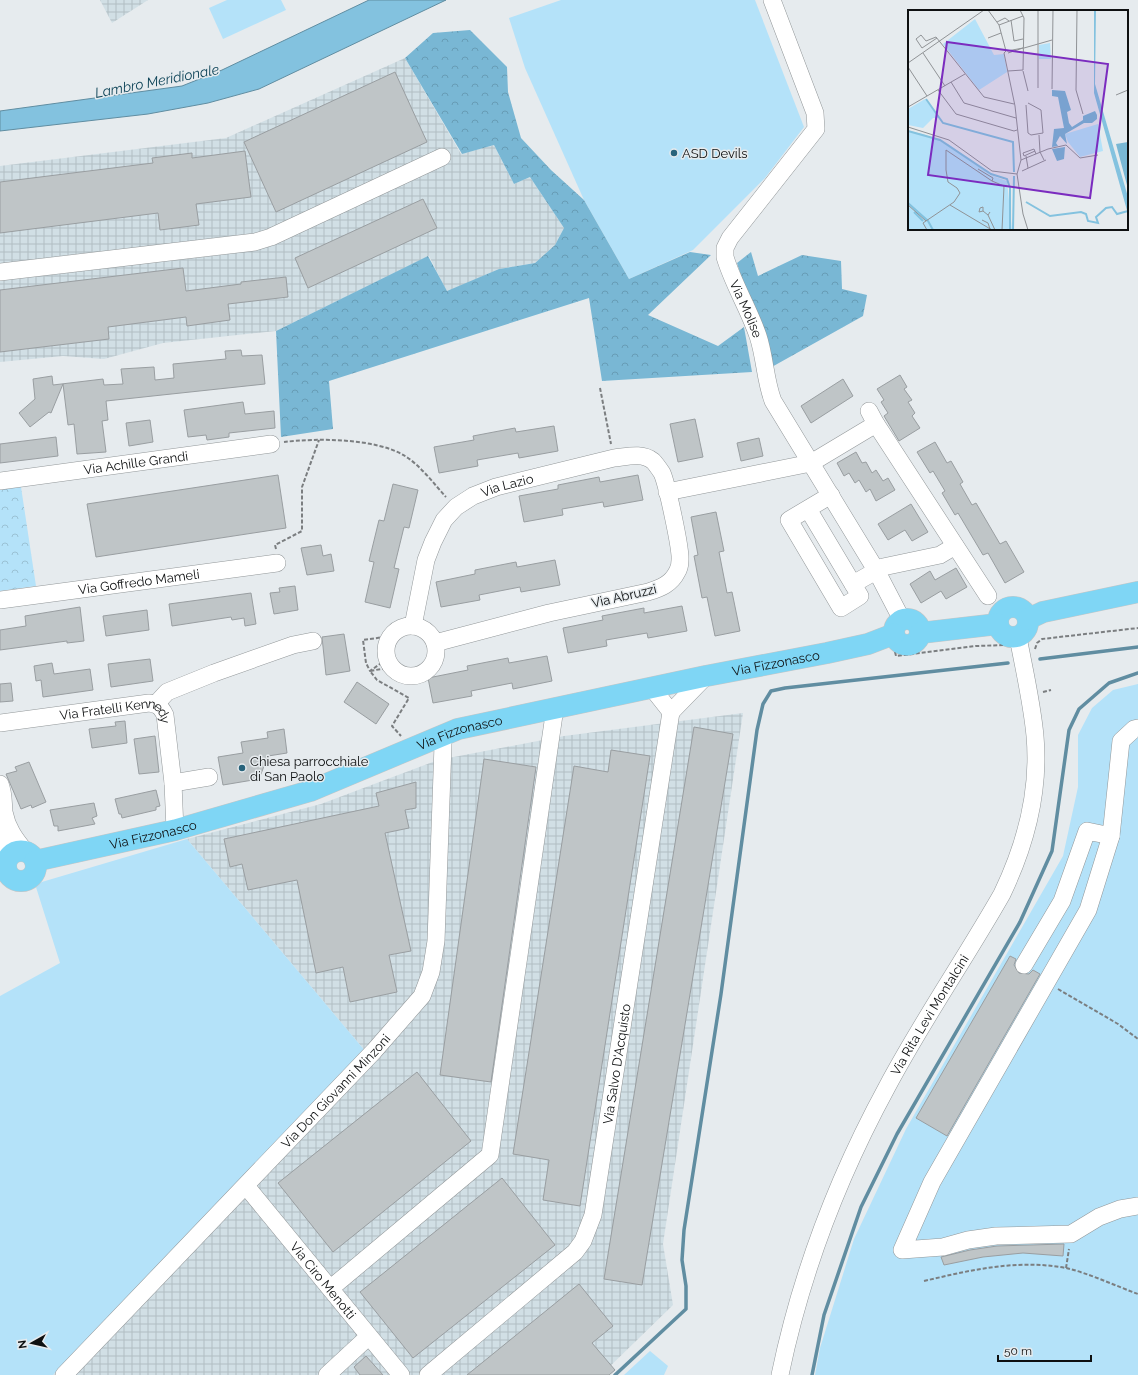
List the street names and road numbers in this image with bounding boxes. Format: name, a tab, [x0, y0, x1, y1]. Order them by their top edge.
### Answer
street label: Via Molise	[727, 278, 766, 340]
street label: Via Achille Grandi	[83, 448, 189, 477]
street label: Via Lazio	[479, 471, 535, 500]
street label: Via Goffredo Mameli	[77, 566, 200, 597]
street label: Via Abruzzi	[590, 581, 658, 611]
street label: Via Fizzonasco	[731, 647, 821, 678]
street label: Via Fratelli Kennedy	[59, 695, 173, 724]
street label: Via Fizzonasco	[415, 712, 504, 753]
street label: Via Fizzonasco	[108, 817, 198, 852]
street label: Via Rita Levi Montalcini	[887, 952, 971, 1078]
street label: Via Salvo D'Acquisto	[600, 1002, 633, 1125]
street label: Via Don Giovanni Minzoni	[278, 1031, 393, 1151]
street label: Via Ciro Menotti	[287, 1239, 359, 1322]

